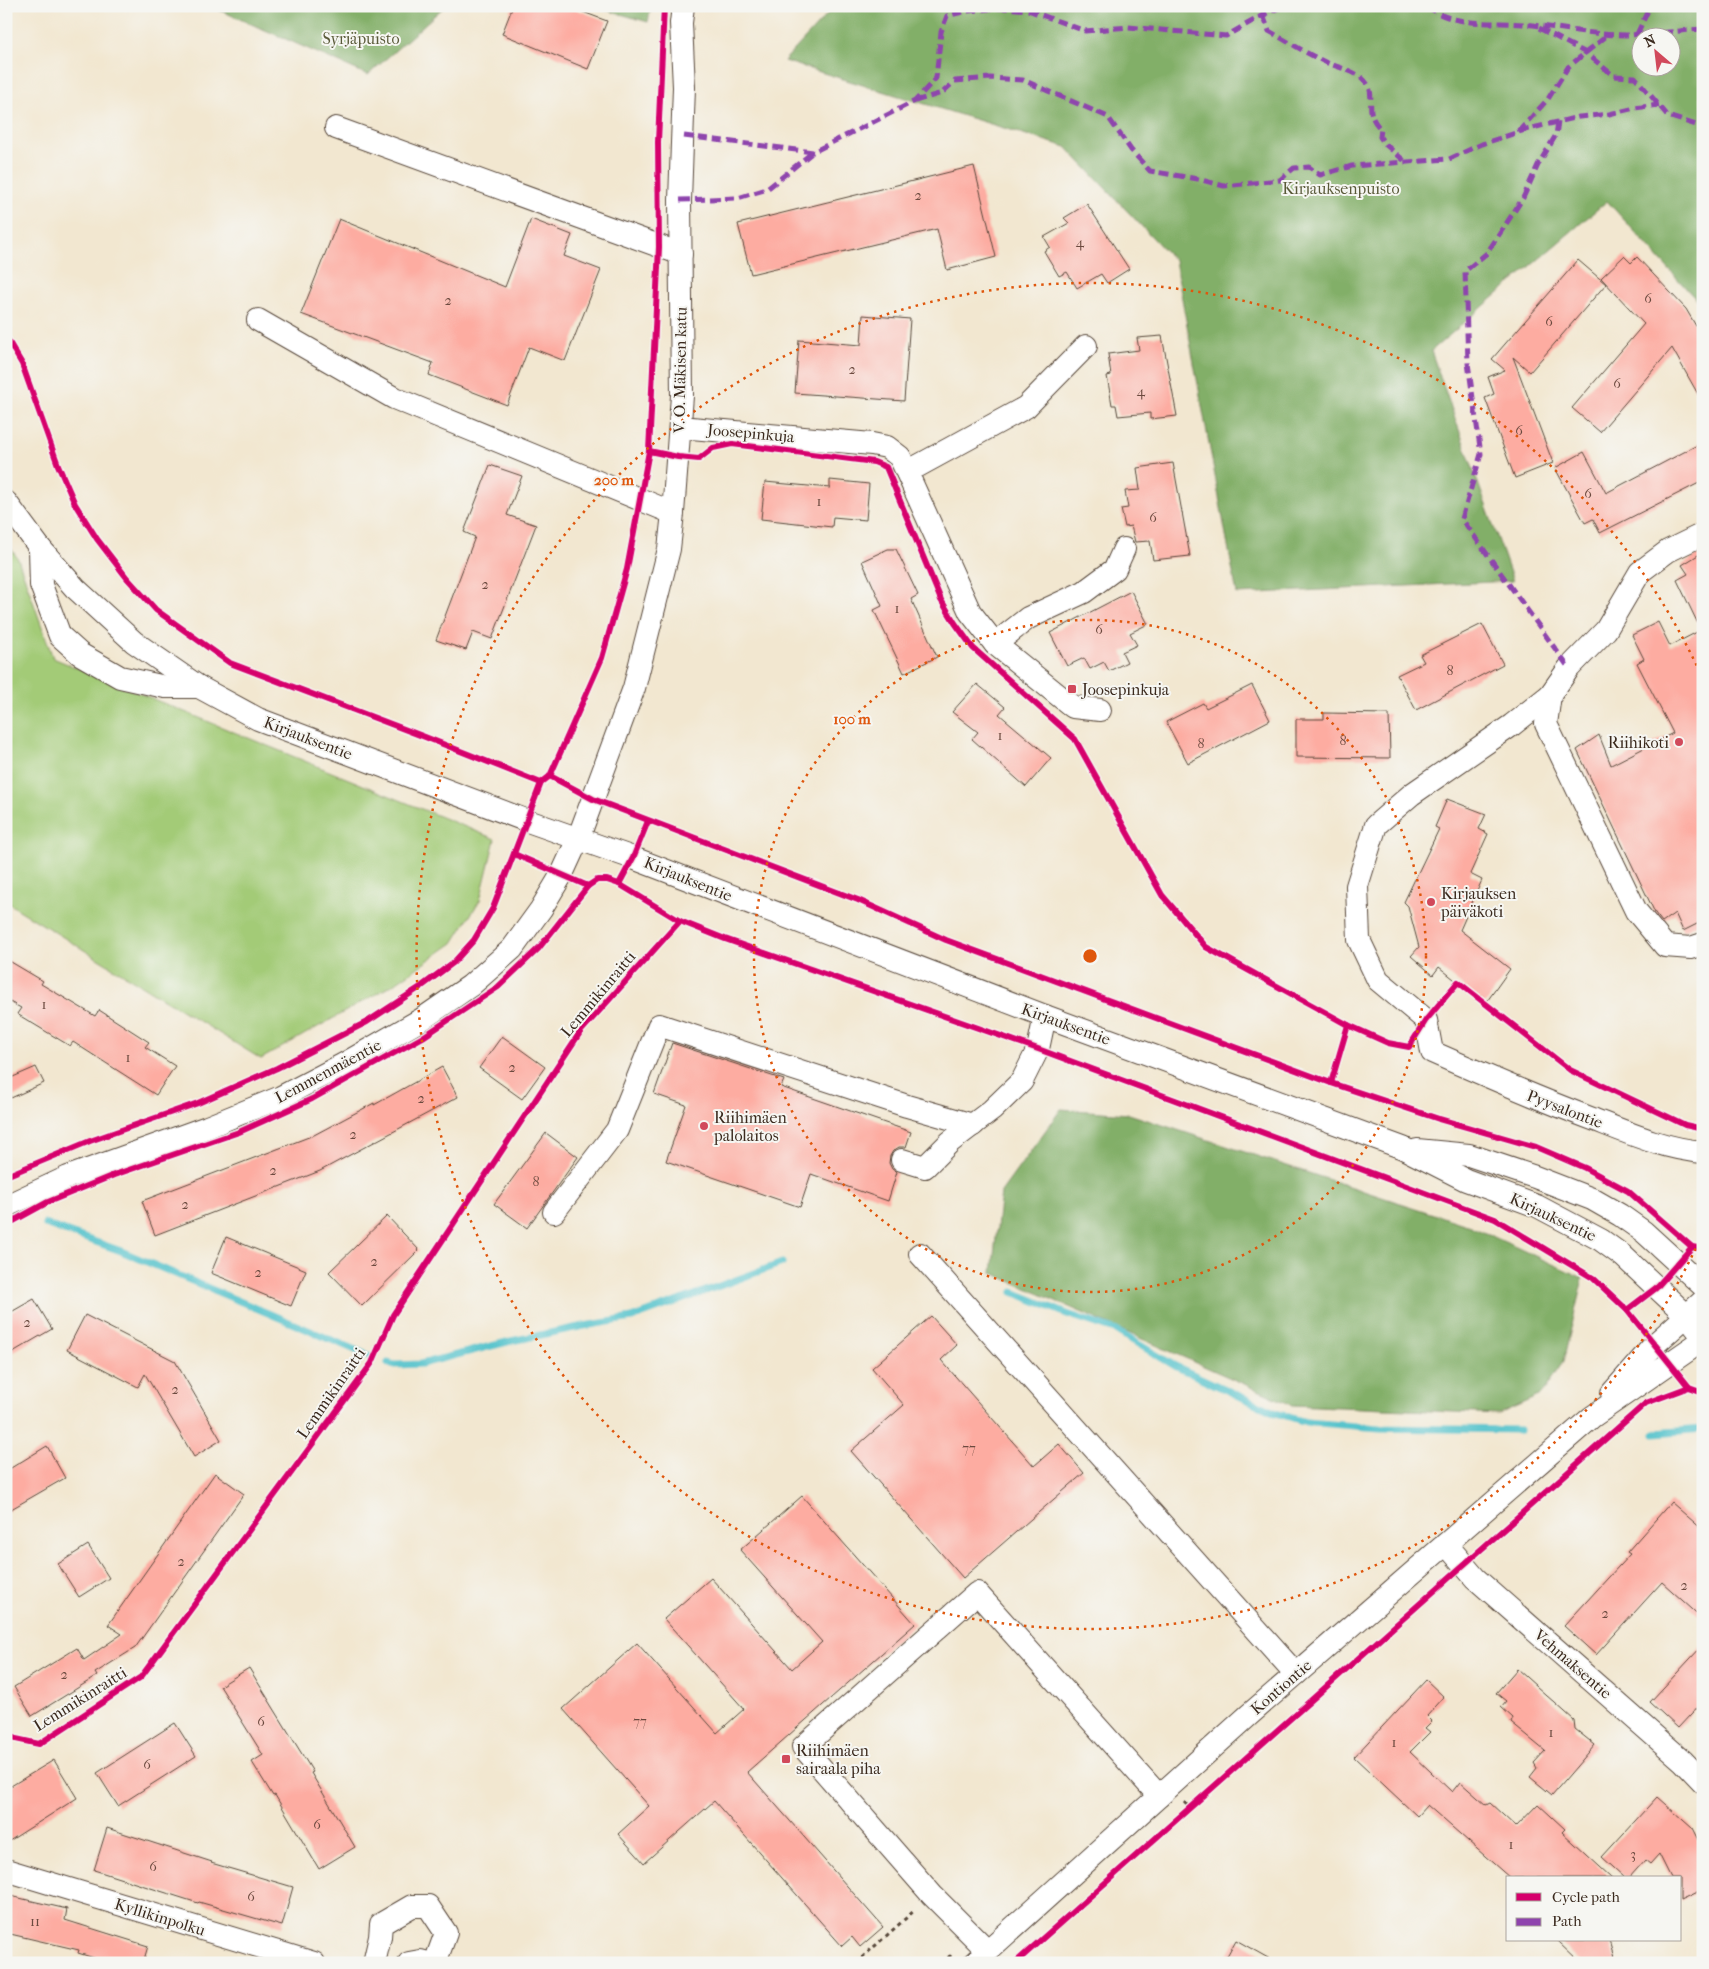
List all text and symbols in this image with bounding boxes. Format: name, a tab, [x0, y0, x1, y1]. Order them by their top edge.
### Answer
north arrow	[1632, 28, 1682, 78]
park label: Syrjäpuisto	[322, 29, 400, 48]
text: N	[1641, 31, 1659, 51]
park label: Kirjauksenpuisto	[1282, 179, 1400, 198]
house number: 2	[914, 187, 922, 204]
house number: 4	[1076, 234, 1085, 251]
house number: 6	[1644, 290, 1652, 307]
house number: 2	[444, 292, 452, 309]
street label: V. O. Mäkisen katu	[669, 307, 691, 434]
house number: 6	[1545, 313, 1553, 330]
house number: 2	[848, 361, 856, 378]
house number: 6	[1613, 375, 1621, 392]
house number: 4	[1137, 383, 1146, 400]
street label: Joosepinkuja	[705, 420, 796, 446]
house number: 6	[1515, 422, 1523, 439]
text: 200 m	[594, 471, 634, 489]
house number: 6	[1584, 485, 1592, 502]
house number: 1	[817, 493, 822, 510]
house number: 6	[1149, 509, 1157, 526]
house number: 2	[481, 576, 489, 593]
house number: 1	[895, 600, 900, 617]
house number: 6	[1095, 621, 1103, 638]
house number: 8	[1446, 662, 1454, 679]
place label: Joosepinkuja	[1080, 680, 1170, 699]
marker: Joosepinkuja	[1066, 683, 1078, 695]
text: 100 m	[833, 710, 871, 728]
street label: Kirjauksentie	[261, 712, 355, 764]
house number: 1	[998, 727, 1003, 744]
house number: 8	[1339, 732, 1347, 749]
place label: Riihikoti	[1608, 733, 1669, 752]
house number: 8	[1197, 735, 1205, 752]
marker: Riihikoti	[1673, 736, 1685, 748]
street label: Kirjauksentie	[641, 853, 735, 905]
place label: Kirjauksen päiväkoti	[1440, 884, 1517, 921]
marker: Kirjauksen päiväkoti	[1425, 896, 1437, 908]
street label: Lemmikinraitti	[557, 947, 640, 1041]
centre of rings	[1081, 947, 1099, 965]
house number: 1	[42, 996, 47, 1013]
street label: Kirjauksentie	[1019, 999, 1113, 1049]
street label: Lemmenmäentie	[272, 1035, 384, 1107]
house number: 1	[126, 1049, 131, 1066]
house number: 2	[508, 1059, 516, 1076]
street label: Pyysalontie	[1524, 1086, 1606, 1132]
house number: 2	[417, 1090, 425, 1107]
place label: Riihimäen palolaitos	[713, 1108, 787, 1145]
marker: Riihimäen palolaitos	[698, 1120, 710, 1132]
house number: 2	[349, 1126, 357, 1143]
house number: 2	[269, 1162, 277, 1179]
house number: 8	[532, 1173, 540, 1190]
street label: Kirjauksentie	[1507, 1189, 1599, 1245]
house number: 2	[181, 1196, 189, 1213]
house number: 2	[370, 1253, 378, 1270]
house number: 2	[254, 1264, 262, 1281]
house number: 2	[23, 1314, 31, 1331]
street label: Lemmikinraitti	[293, 1344, 369, 1442]
house number: 2	[171, 1381, 179, 1398]
house number: 77	[962, 1440, 976, 1457]
house number: 2	[177, 1553, 185, 1570]
house number: 2	[1680, 1577, 1688, 1594]
house number: 2	[1601, 1605, 1609, 1622]
street label: Vehmaksentie	[1530, 1625, 1616, 1703]
street label: Kontiontie	[1247, 1655, 1315, 1719]
street label: Lemmikinraitti	[30, 1663, 130, 1735]
house number: 2	[60, 1666, 68, 1683]
house number: 6	[257, 1713, 265, 1730]
house number: 77	[633, 1713, 647, 1730]
house number: 1	[1549, 1724, 1554, 1741]
house number: 1	[1392, 1734, 1397, 1751]
place label: Riihimäen sairaala piha	[796, 1741, 881, 1778]
marker: Riihimäen sairaala piha	[780, 1753, 792, 1765]
house number: 6	[143, 1756, 151, 1773]
house number: 6	[313, 1816, 321, 1833]
house number: 1	[1509, 1836, 1514, 1853]
house number: 3	[1630, 1846, 1636, 1863]
house number: 6	[149, 1858, 157, 1875]
legend	[1506, 1876, 1682, 1942]
house number: 6	[247, 1888, 255, 1905]
text: Cycle path	[1552, 1888, 1620, 1906]
street label: Kyllikinpolku	[112, 1894, 208, 1940]
text: Path	[1552, 1912, 1582, 1930]
house number: 11	[30, 1913, 40, 1930]

